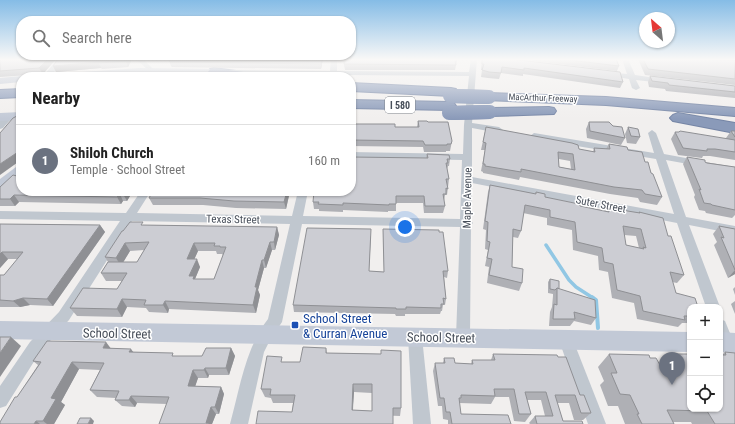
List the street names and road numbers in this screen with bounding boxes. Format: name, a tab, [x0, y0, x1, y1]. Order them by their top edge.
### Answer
street label: MacArthur Freeway	[508, 92, 578, 104]
road number: I 580	[385, 97, 415, 113]
street label: Maple Avenue	[460, 167, 475, 229]
street label: Suter Street	[575, 193, 627, 216]
street label: Texas Street	[206, 213, 260, 226]
street label: School Street	[83, 325, 152, 342]
street label: School Street	[407, 329, 476, 346]

